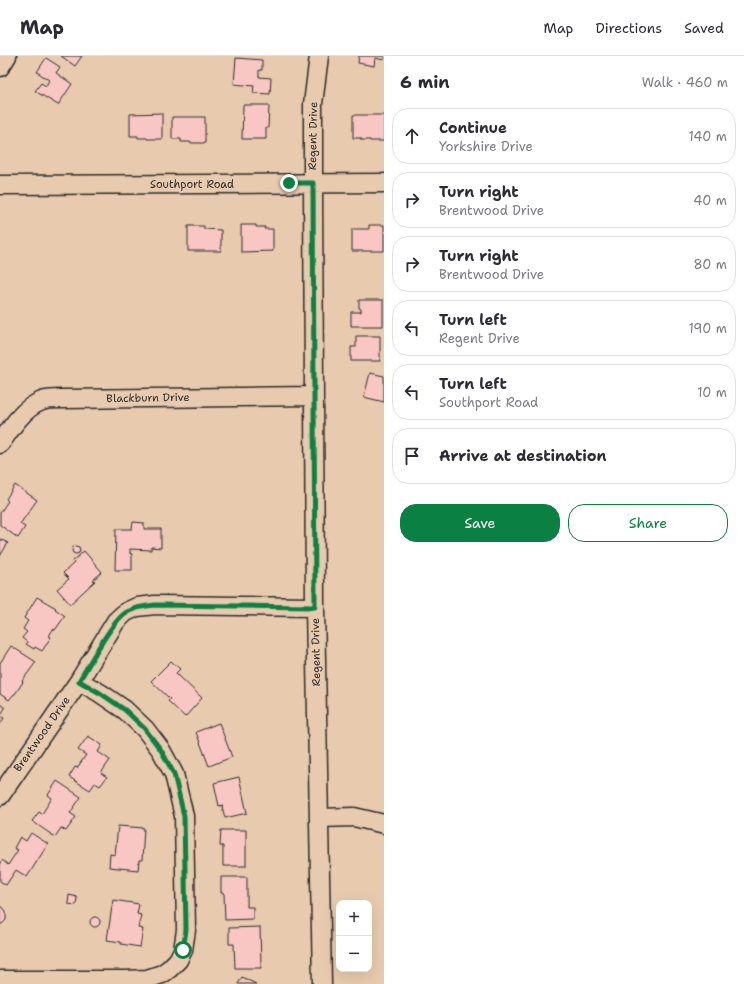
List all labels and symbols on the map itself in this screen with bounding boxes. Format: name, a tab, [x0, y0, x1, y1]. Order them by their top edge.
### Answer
street label: Regent Drive	[305, 102, 321, 170]
route end	[280, 174, 298, 192]
street label: Southport Road	[150, 177, 234, 192]
street label: Blackburn Drive	[106, 390, 190, 406]
street label: Regent Drive	[308, 618, 324, 686]
street label: Brentwood Drive	[10, 693, 74, 775]
route start	[174, 941, 192, 959]

